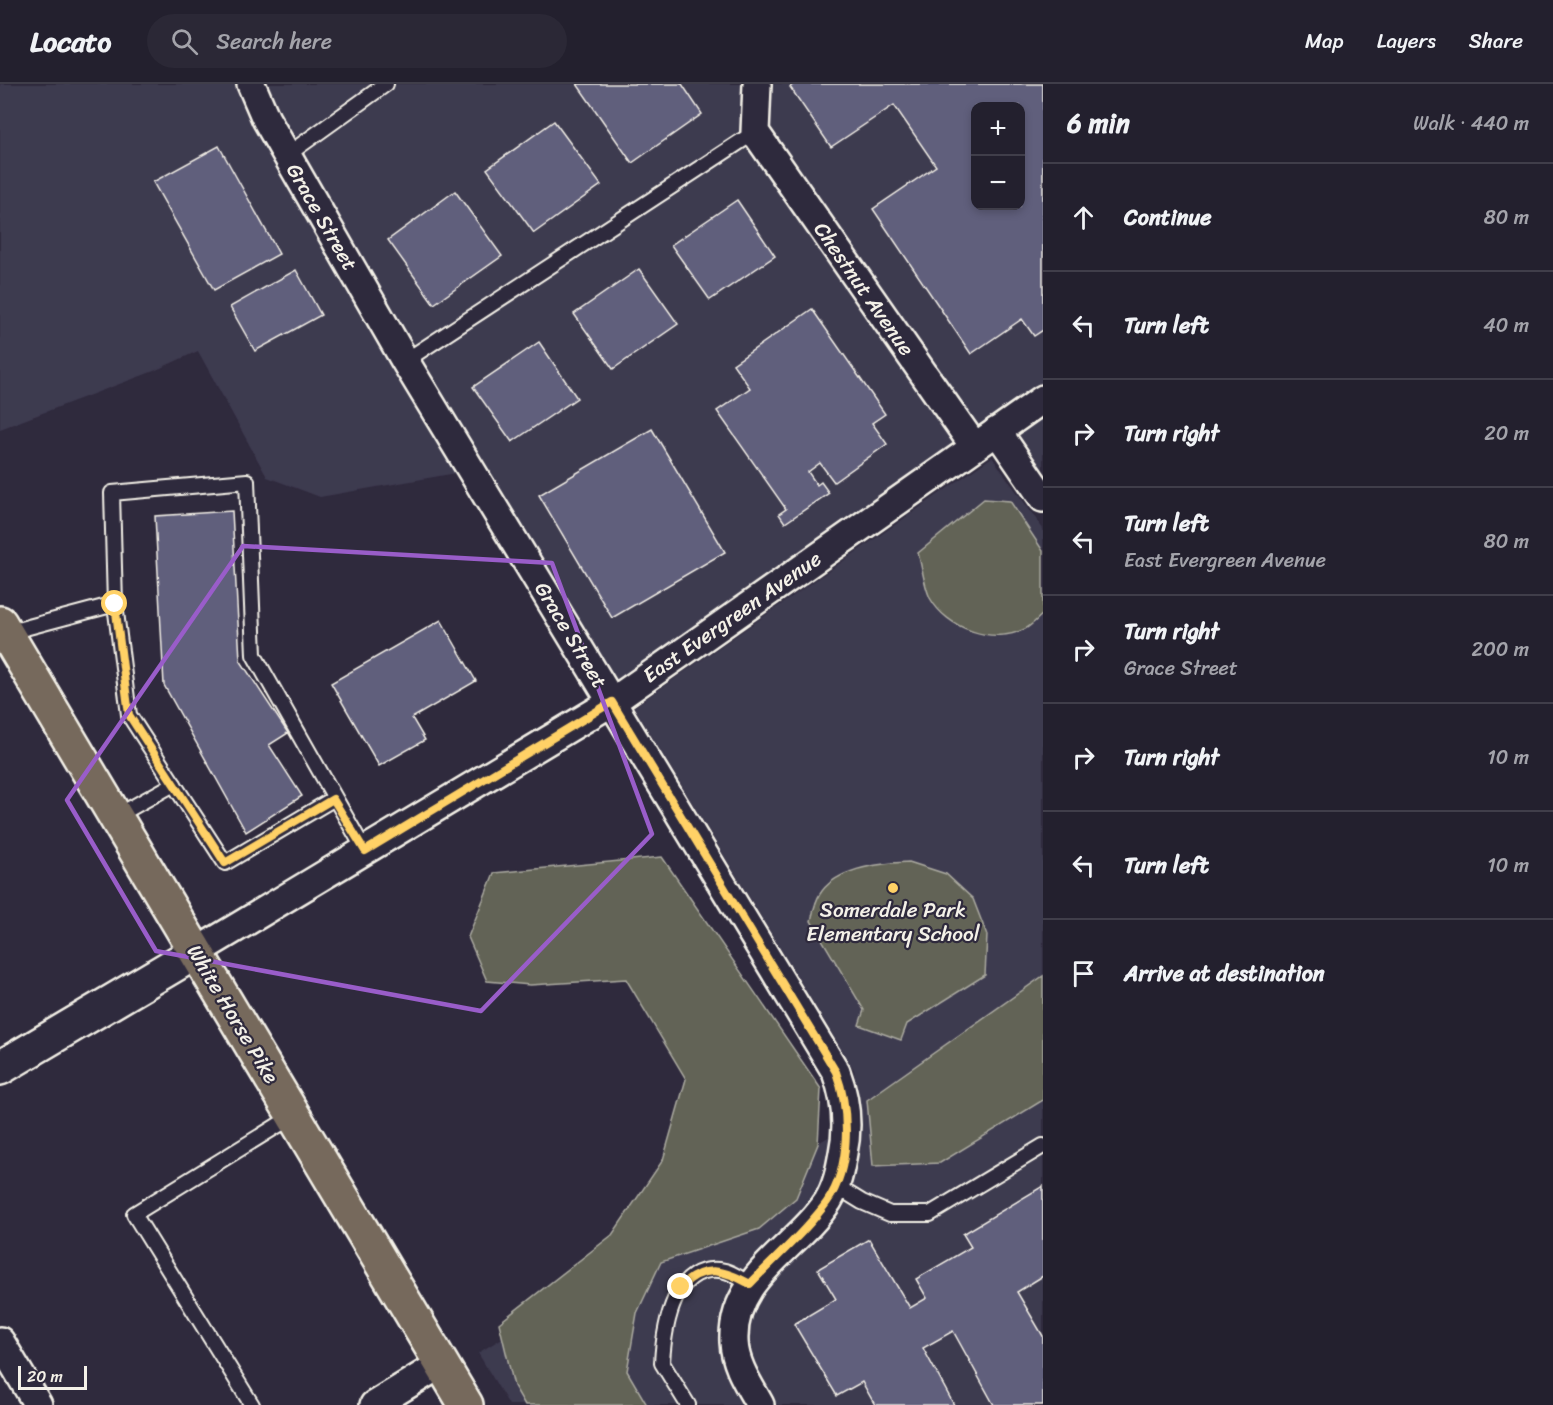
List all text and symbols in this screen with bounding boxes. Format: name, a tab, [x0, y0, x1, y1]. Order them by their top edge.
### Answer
search box	[147, 14, 567, 68]
text: Locato	[30, 17, 111, 66]
text: Search here	[216, 22, 332, 61]
text: Map	[1305, 22, 1344, 60]
text: Layers	[1377, 22, 1436, 60]
text: Share	[1469, 22, 1523, 60]
icon: search	[168, 25, 201, 58]
text: 6 min	[1067, 100, 1130, 146]
map controls	[971, 102, 1025, 210]
button: +	[971, 102, 1025, 156]
text: Walk · 440 m	[1413, 106, 1529, 141]
street label: Grace Street	[276, 156, 368, 278]
button: −	[971, 156, 1025, 210]
text: Continue	[1124, 198, 1212, 237]
text: 80 m	[1484, 200, 1529, 235]
icon: ahead	[1067, 201, 1100, 234]
street label: Chestnut Avenue	[803, 214, 925, 364]
text: Turn left	[1124, 306, 1209, 345]
text: 40 m	[1483, 308, 1529, 343]
icon: left	[1067, 309, 1100, 342]
text: Turn right	[1124, 414, 1219, 453]
text: 20 m	[1484, 416, 1529, 451]
icon: right	[1067, 417, 1100, 450]
text: Turn left	[1124, 504, 1209, 543]
text: 80 m	[1484, 524, 1529, 559]
icon: left	[1067, 525, 1100, 558]
street label: East Evergreen Avenue	[634, 541, 830, 693]
text: East Evergreen Avenue	[1124, 543, 1326, 578]
street label: Grace Street	[524, 574, 618, 696]
route start	[101, 590, 127, 616]
text: Turn right	[1124, 612, 1219, 651]
text: 200 m	[1472, 632, 1529, 667]
icon: right	[1067, 633, 1100, 666]
text: Grace Street	[1124, 651, 1238, 686]
text: Turn right	[1124, 738, 1219, 777]
text: 10 m	[1487, 740, 1529, 775]
icon: right	[1067, 741, 1100, 774]
text: Turn left	[1124, 846, 1209, 885]
text: 10 m	[1487, 848, 1529, 883]
icon: left	[1067, 849, 1100, 882]
marker: Somerdale Park Elementary School	[886, 881, 900, 895]
place label: Somerdale Park Elementary School	[806, 891, 981, 953]
street label: White Horse Pike	[176, 937, 290, 1091]
text: Arrive at destination	[1124, 954, 1325, 993]
icon: arrive	[1067, 957, 1100, 990]
route end	[667, 1273, 693, 1299]
text: 20 m	[27, 1362, 63, 1391]
scale bar	[18, 1363, 87, 1390]

